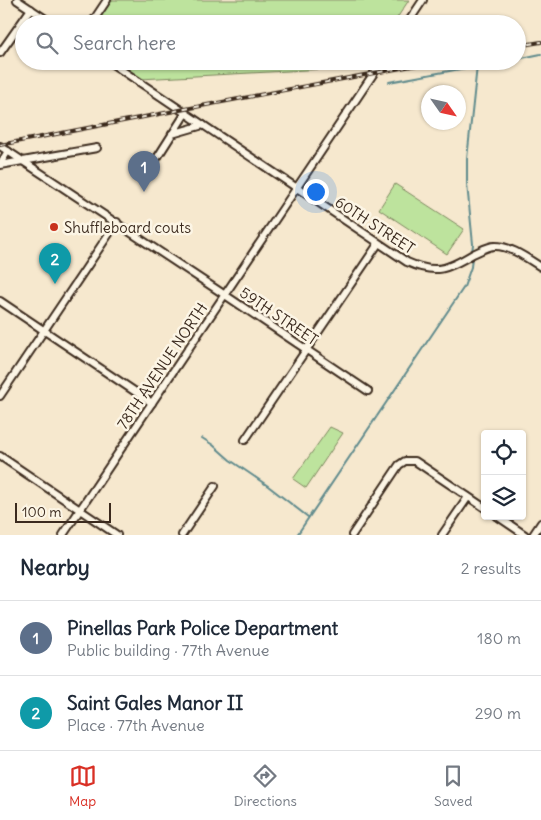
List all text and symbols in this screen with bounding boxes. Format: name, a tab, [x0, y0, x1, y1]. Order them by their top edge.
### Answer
search box	[15, 15, 526, 70]
icon: search	[33, 29, 61, 57]
text: Search here	[73, 31, 176, 55]
north arrow	[421, 85, 466, 130]
pin: 1	[128, 151, 160, 192]
your location	[303, 179, 329, 205]
street label: 60TH STREET	[331, 192, 419, 258]
place label: Shuffleboard couts	[64, 218, 191, 237]
marker: Shuffleboard couts	[48, 221, 60, 233]
pin: 2	[39, 243, 71, 284]
street label: 59TH STREET	[236, 283, 322, 349]
street label: 78TH AVENUE NORTH	[113, 299, 211, 433]
map controls	[481, 430, 526, 520]
button: locate	[481, 430, 526, 475]
button: layers	[481, 475, 526, 520]
scale bar	[15, 500, 111, 523]
text: 100 m	[22, 503, 62, 521]
text: Nearby	[20, 554, 90, 581]
text: 2 results	[461, 558, 521, 578]
text: Pinellas Park Police Department	[67, 616, 338, 640]
text: 1	[33, 628, 39, 648]
text: 180 m	[477, 628, 521, 648]
text: Public building · 77th Avenue	[67, 640, 269, 660]
text: Saint Gales Manor II	[67, 691, 243, 715]
text: 2	[32, 703, 40, 723]
text: 290 m	[475, 703, 521, 723]
text: Place · 77th Avenue	[67, 715, 205, 735]
tab: Map	[69, 762, 97, 810]
tab: Directions	[234, 762, 297, 810]
tab: Saved	[434, 762, 472, 810]

